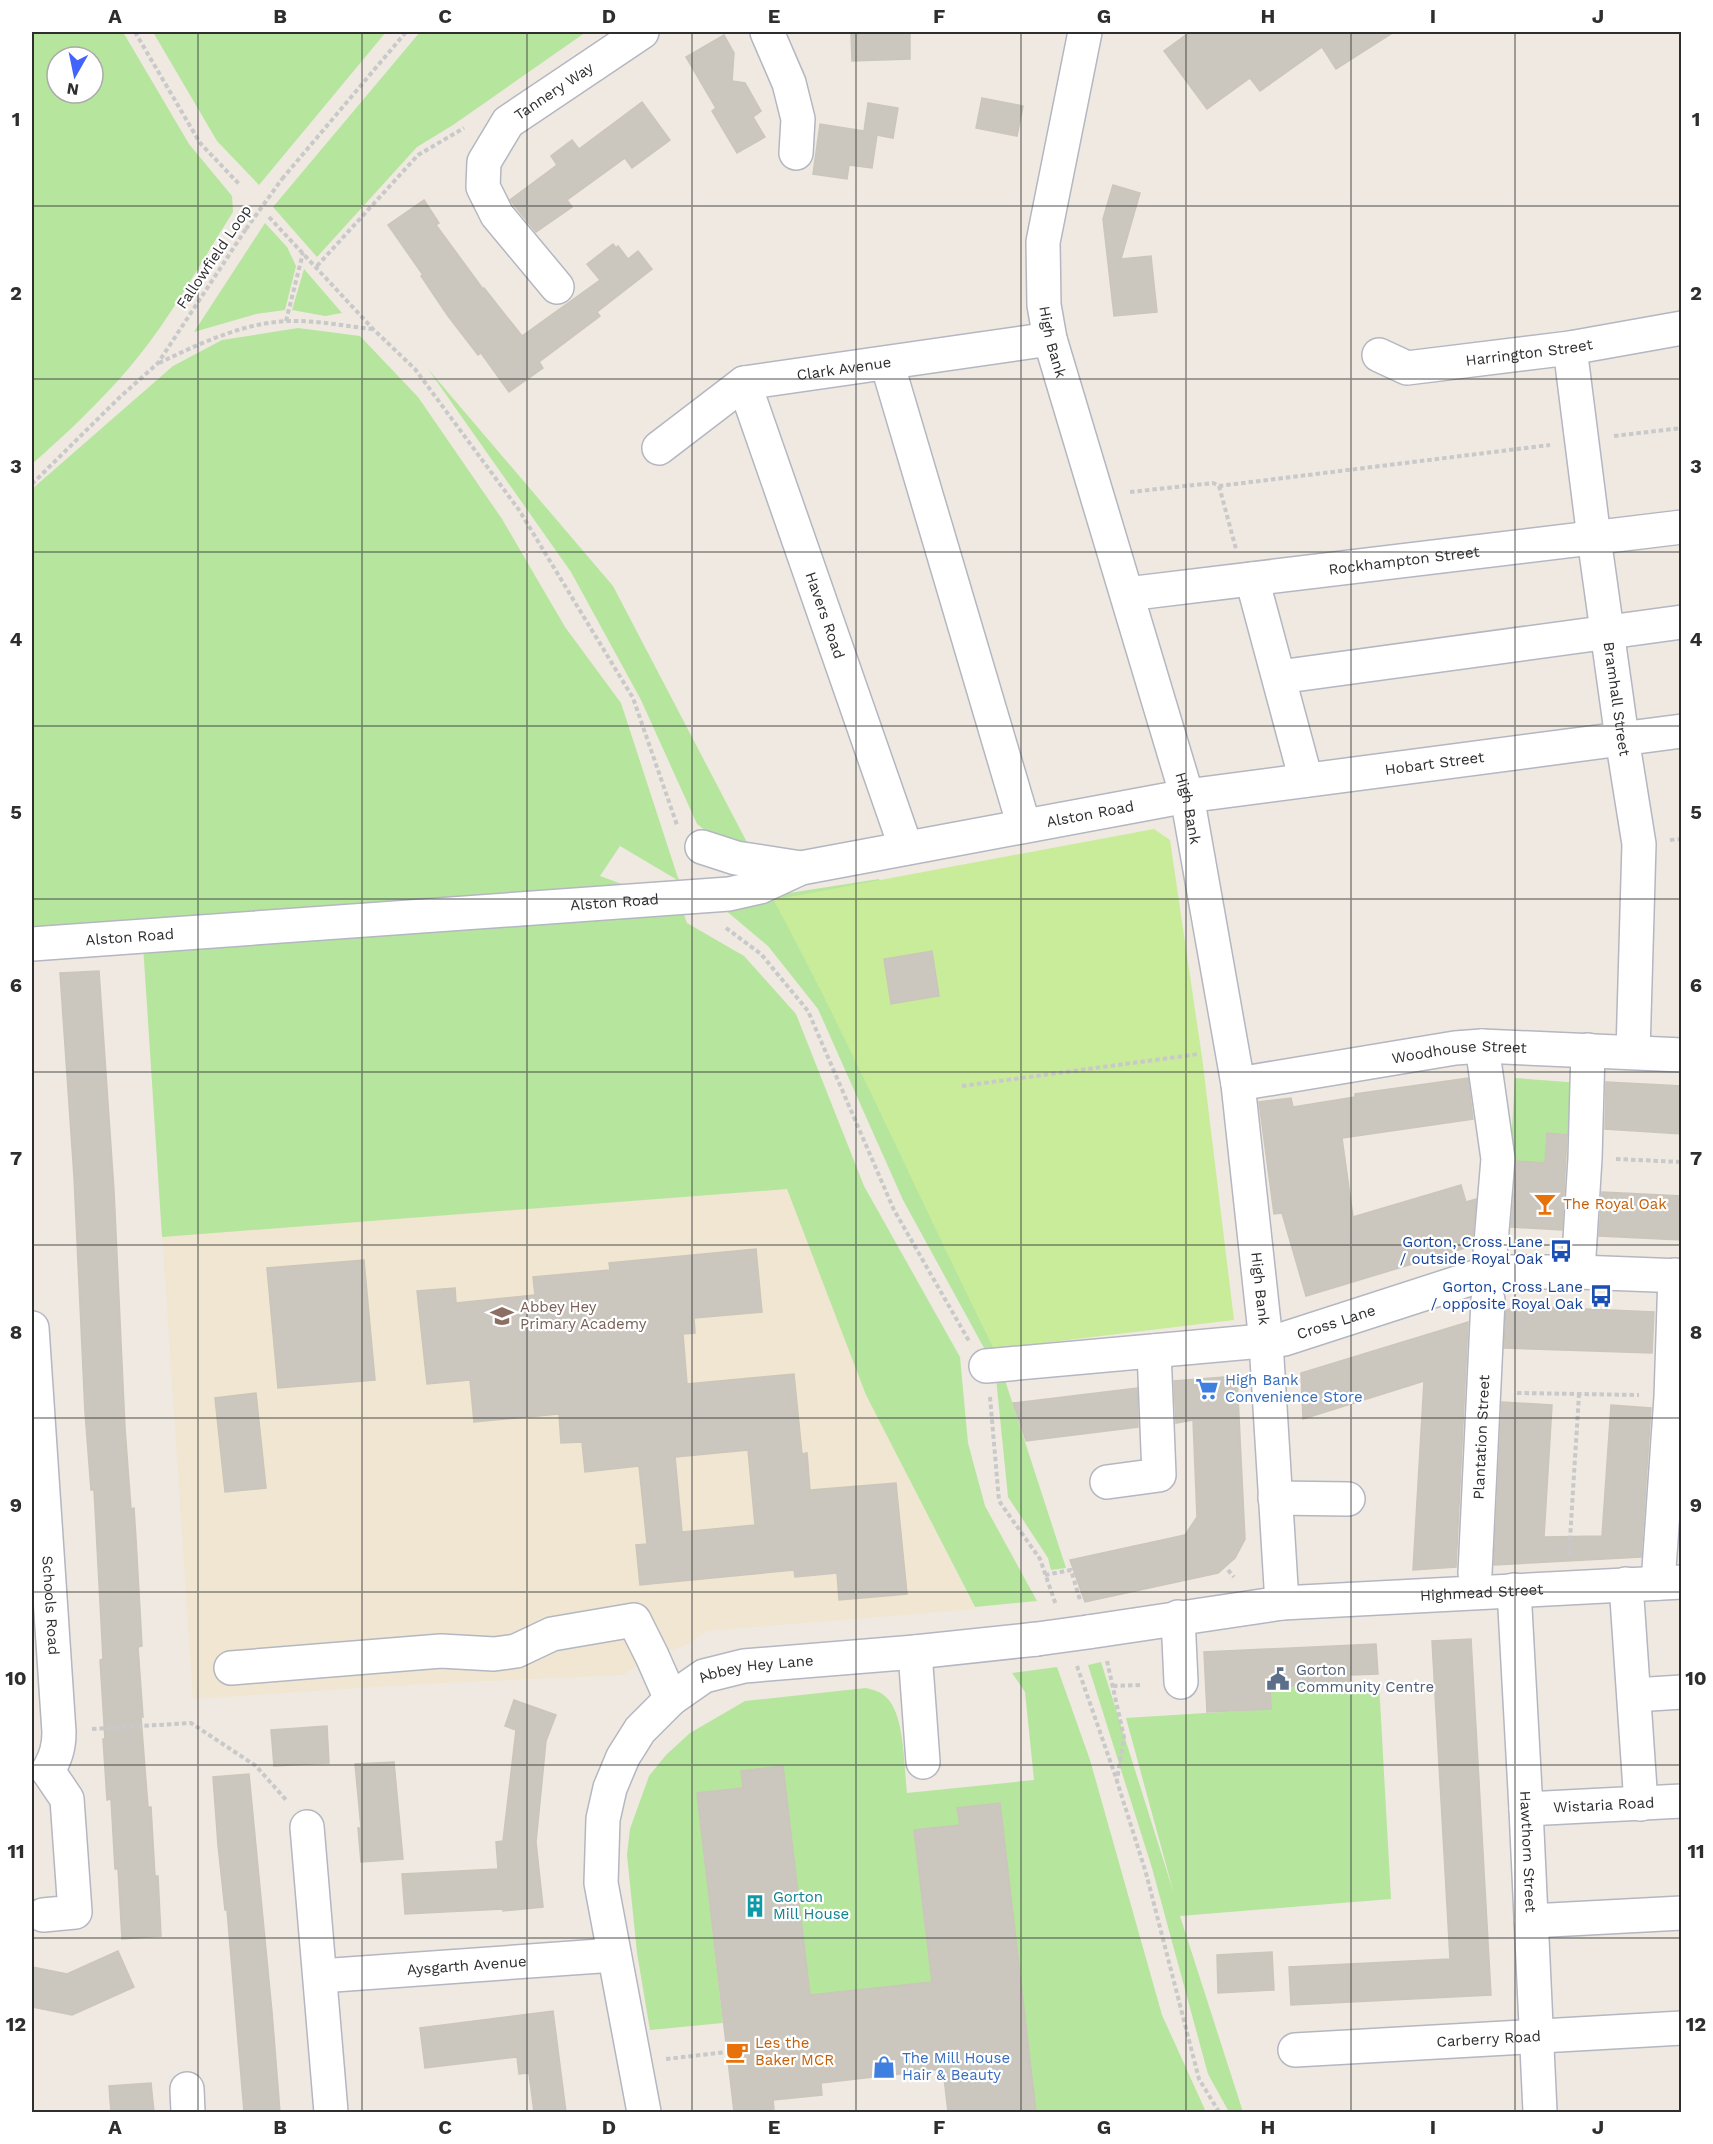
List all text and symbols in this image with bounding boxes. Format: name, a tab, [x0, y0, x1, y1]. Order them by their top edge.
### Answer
text: A	[108, 4, 122, 28]
text: B	[273, 4, 287, 28]
text: C	[438, 4, 452, 28]
text: D	[602, 4, 616, 28]
text: E	[768, 4, 780, 28]
text: F	[933, 4, 945, 28]
text: G	[1097, 4, 1111, 28]
text: H	[1261, 4, 1275, 28]
text: I	[1430, 4, 1436, 28]
text: J	[1592, 4, 1604, 28]
north arrow	[45, 45, 105, 105]
street label: Tannery Way	[511, 58, 597, 124]
text: N	[65, 79, 80, 100]
text: 1	[12, 107, 20, 131]
text: 1	[1692, 107, 1700, 131]
street label: Fallowfield Loop	[173, 202, 255, 312]
text: 2	[10, 281, 22, 305]
text: 2	[1690, 281, 1702, 305]
street label: High Bank	[1035, 304, 1070, 380]
street label: Harrington Street	[1465, 335, 1595, 370]
street label: Clark Avenue	[796, 353, 892, 384]
text: 3	[10, 454, 22, 478]
text: 3	[1690, 454, 1702, 478]
street label: Rockhampton Street	[1327, 542, 1481, 579]
street label: Havers Road	[801, 569, 848, 661]
text: 4	[10, 627, 23, 651]
text: 4	[1690, 627, 1703, 651]
street label: Bramhall Street	[1600, 641, 1634, 758]
street label: Hobart Street	[1384, 748, 1486, 779]
street label: High Bank	[1171, 770, 1204, 846]
street label: Alston Road	[1045, 797, 1136, 831]
text: 5	[10, 800, 22, 824]
text: 5	[1690, 800, 1702, 824]
street label: Alston Road	[570, 890, 659, 914]
street label: Alston Road	[85, 925, 175, 949]
text: 6	[10, 973, 22, 997]
text: 6	[1690, 973, 1702, 997]
street label: Woodhouse Street	[1391, 1037, 1528, 1067]
text: 7	[10, 1146, 22, 1170]
text: 7	[1690, 1146, 1702, 1170]
bar icon: The Royal Oak	[1532, 1191, 1558, 1217]
place label: The Royal Oak	[1563, 1195, 1667, 1213]
place label: Gorton, Cross Lane / outside Royal Oak	[1400, 1233, 1543, 1268]
bus stop icon: Gorton, Cross Lane / outside Royal Oak	[1548, 1238, 1574, 1264]
street label: High Bank	[1247, 1251, 1273, 1327]
place label: Gorton, Cross Lane / opposite Royal Oak	[1431, 1278, 1583, 1313]
bus stop icon: Gorton, Cross Lane / opposite Royal Oak	[1588, 1283, 1614, 1309]
place label: Abbey Hey Primary Academy	[520, 1298, 647, 1333]
street label: Cross Lane	[1295, 1301, 1378, 1343]
school or university icon: Abbey Hey Primary Academy	[489, 1303, 515, 1329]
text: 8	[10, 1320, 22, 1344]
text: 8	[1690, 1320, 1702, 1344]
place label: High Bank Convenience Store	[1225, 1371, 1363, 1406]
street label: Plantation Street	[1470, 1374, 1493, 1500]
supermarket icon: High Bank Convenience Store	[1194, 1376, 1220, 1402]
text: 9	[10, 1493, 22, 1517]
text: 9	[1690, 1493, 1702, 1517]
street label: Schools Road	[38, 1555, 63, 1656]
street label: Highmead Street	[1419, 1580, 1544, 1605]
street label: Abbey Hey Lane	[694, 1651, 814, 1687]
place label: Gorton Community Centre	[1296, 1661, 1434, 1696]
text: 10	[5, 1666, 27, 1690]
public building icon: Gorton Community Centre	[1265, 1666, 1291, 1692]
text: 10	[1685, 1666, 1707, 1690]
street label: Hawthorn Street	[1516, 1790, 1540, 1914]
street label: Wistaria Road	[1553, 1793, 1655, 1817]
text: 11	[7, 1839, 25, 1863]
text: 11	[1687, 1839, 1705, 1863]
place label: Gorton Mill House	[773, 1888, 849, 1923]
building icon: Gorton Mill House	[742, 1893, 768, 1919]
street label: Aysgarth Avenue	[406, 1952, 527, 1979]
text: 12	[6, 2012, 26, 2036]
text: 12	[1686, 2012, 1706, 2036]
street label: Carberry Road	[1436, 2027, 1541, 2051]
place label: Les the Baker MCR	[755, 2034, 834, 2069]
cafe icon: Les the Baker MCR	[724, 2039, 750, 2065]
place label: The Mill House Hair & Beauty	[902, 2049, 1010, 2084]
shop icon: The Mill House Hair & Beauty	[871, 2054, 897, 2080]
text: A	[108, 2115, 122, 2139]
text: B	[273, 2115, 287, 2139]
text: C	[438, 2115, 452, 2139]
text: D	[602, 2115, 616, 2139]
text: E	[768, 2115, 780, 2139]
text: F	[933, 2115, 945, 2139]
text: G	[1097, 2115, 1111, 2139]
text: H	[1261, 2115, 1275, 2139]
text: I	[1430, 2115, 1436, 2139]
text: J	[1592, 2115, 1604, 2139]

